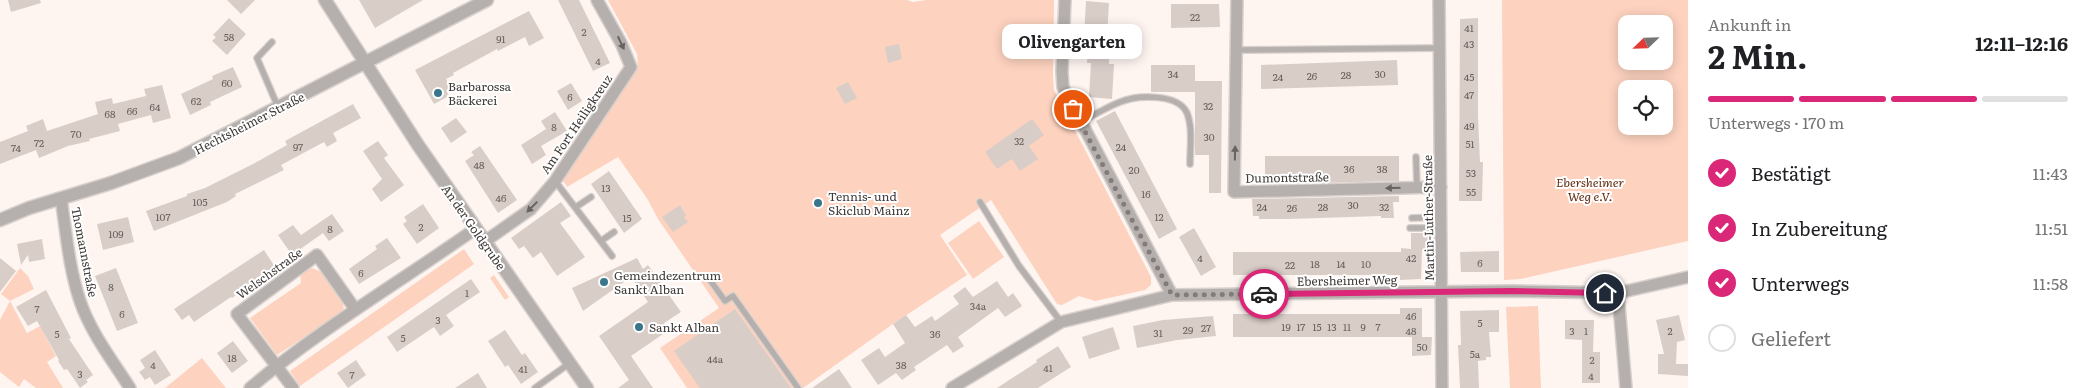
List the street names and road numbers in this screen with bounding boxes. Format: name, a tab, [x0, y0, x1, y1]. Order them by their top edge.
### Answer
street label: Am Fort Heiligkreuz	[536, 71, 616, 177]
street label: Hechtsheimer Straße	[191, 87, 307, 159]
street label: Martin-Luther-Straße	[1418, 155, 1438, 281]
street label: Dumontstraße	[1245, 167, 1329, 187]
street label: An der Goldgrube	[438, 181, 510, 273]
street label: Thomannstraße	[67, 205, 103, 299]
street label: Welschstraße	[232, 243, 306, 303]
street label: Ebersheimer Weg	[1296, 270, 1398, 290]

